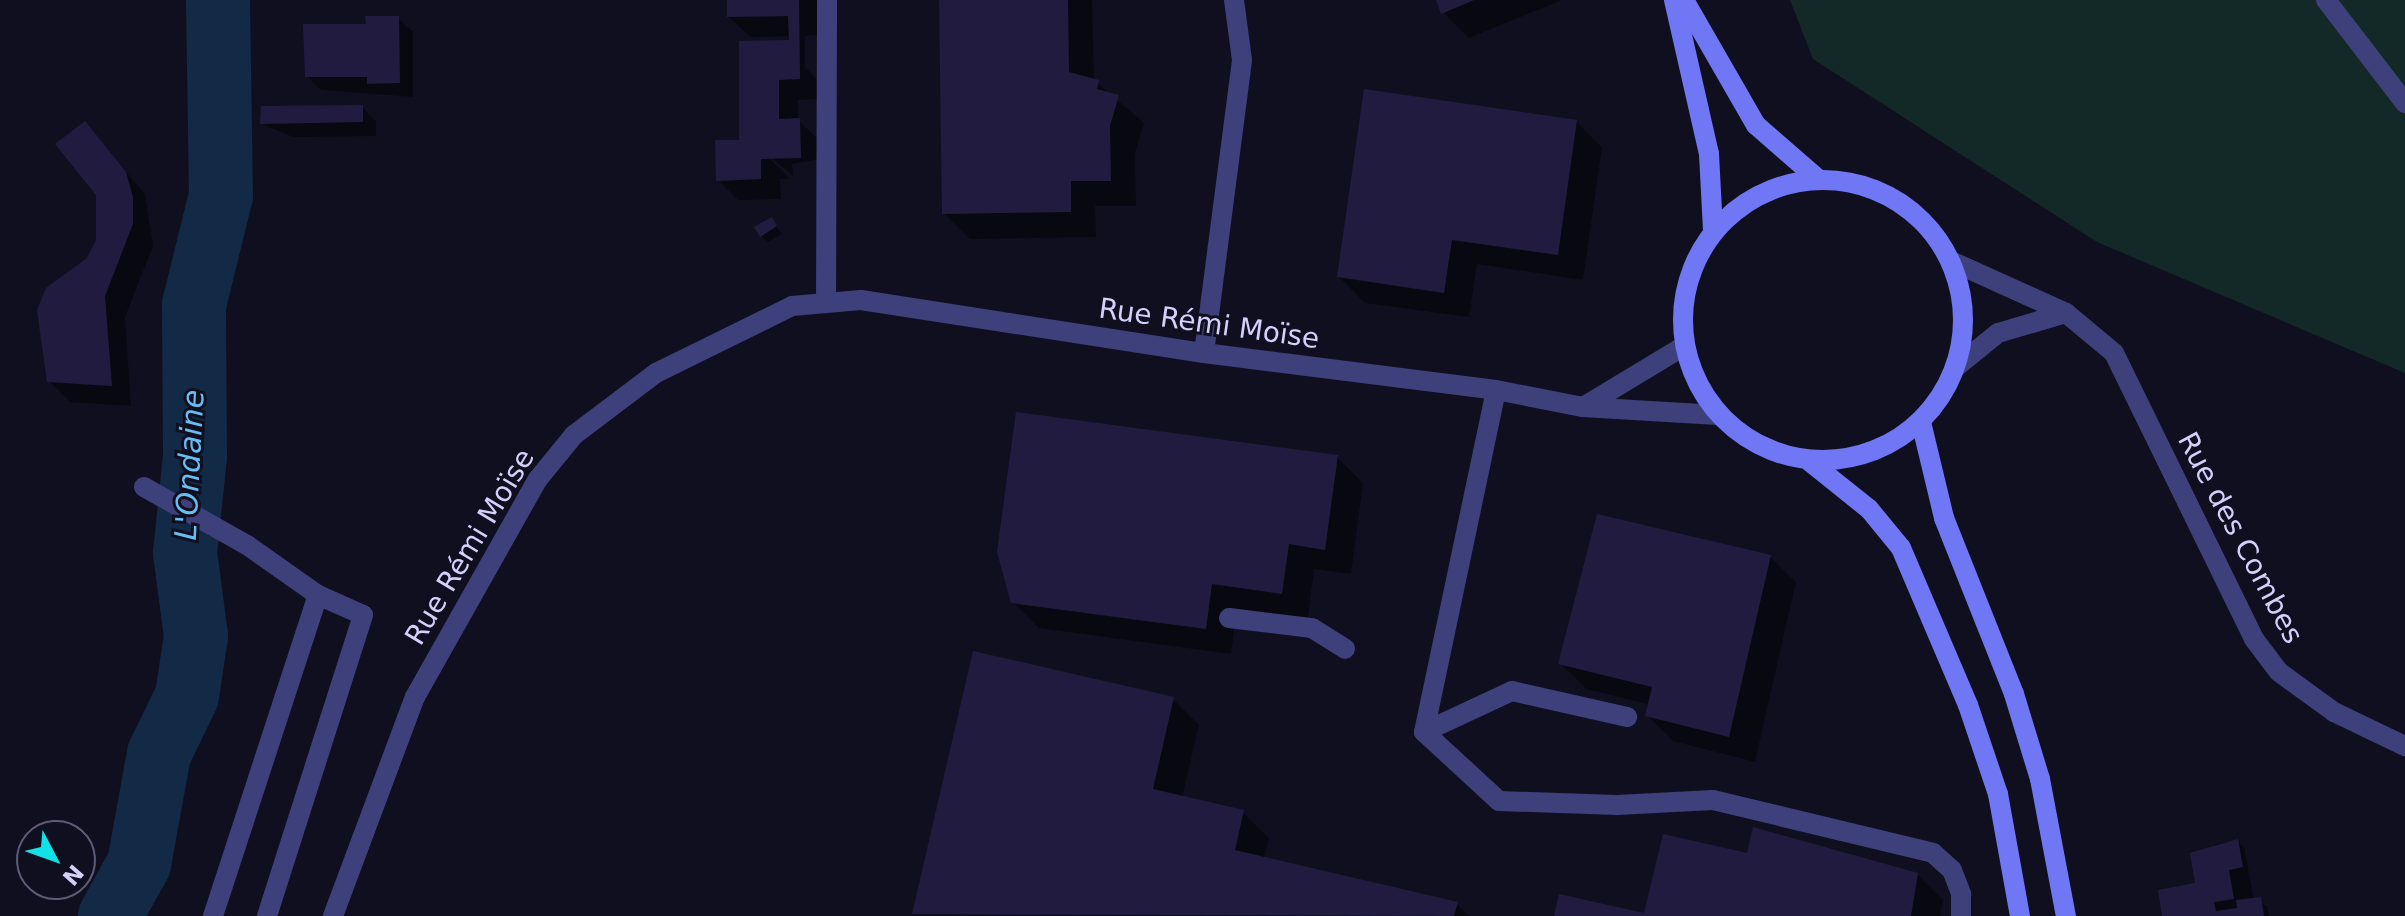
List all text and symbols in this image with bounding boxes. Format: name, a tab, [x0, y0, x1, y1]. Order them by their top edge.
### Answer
street label: Rue Rémi Moïse	[1097, 292, 1321, 356]
water label: L'Ondaine	[168, 389, 212, 541]
street label: Rue des Combes	[2170, 427, 2310, 649]
street label: Rue Rémi Moïse	[398, 443, 542, 651]
north arrow	[16, 820, 96, 900]
text: N	[58, 860, 88, 890]

